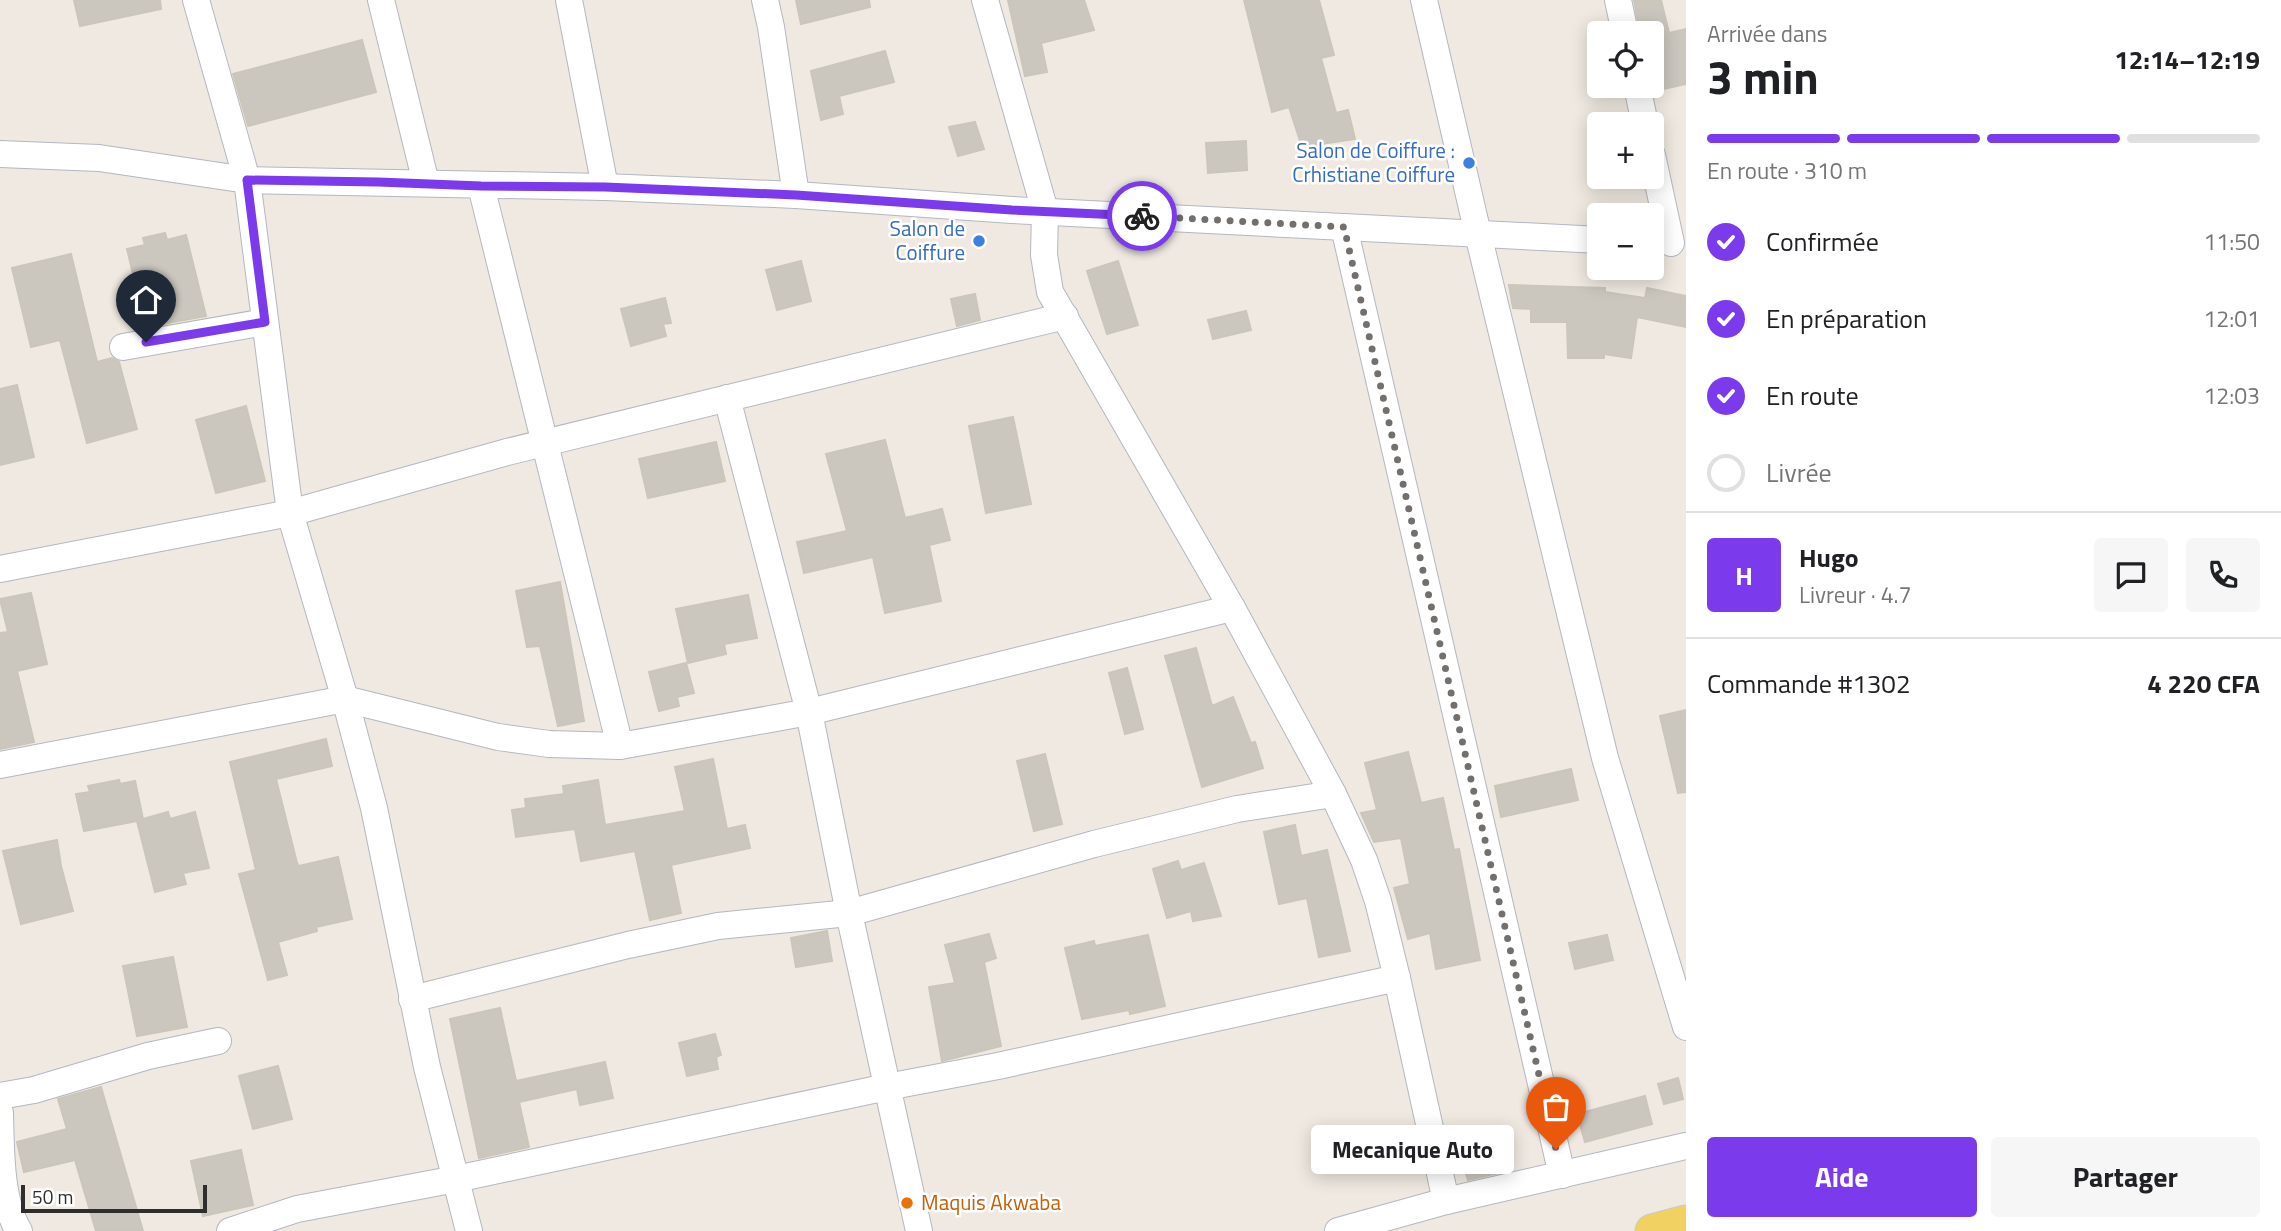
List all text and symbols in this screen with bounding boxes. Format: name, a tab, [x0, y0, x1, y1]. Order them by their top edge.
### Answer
text: Arrivée dans	[1707, 16, 1828, 51]
map controls	[1587, 21, 1664, 280]
button: locate	[1587, 21, 1664, 98]
text: 12:14–12:19	[2114, 40, 2260, 79]
text: 3 min	[1707, 42, 1819, 112]
button: +	[1587, 112, 1664, 189]
place label: Salon de Coiffure : Crhistiane Coiffure	[1292, 134, 1455, 190]
text: En route · 310 m	[1707, 153, 1867, 188]
marker: Salon de Coiffure : Crhistiane Coiffure	[1461, 155, 1477, 171]
courier	[1107, 181, 1177, 251]
icon: bike	[1123, 197, 1161, 235]
button: −	[1587, 203, 1664, 280]
place label: Salon de Coiffure	[890, 212, 965, 268]
text: Confirmée	[1766, 222, 1879, 261]
icon: check	[1707, 223, 1745, 261]
text: 11:50	[2203, 224, 2260, 259]
marker: Salon de Coiffure	[971, 233, 987, 249]
pin	[116, 270, 176, 342]
icon: home	[127, 281, 165, 319]
text: En préparation	[1766, 299, 1927, 338]
icon: check	[1707, 300, 1745, 338]
text: 12:01	[2203, 301, 2260, 336]
text: En route	[1766, 376, 1859, 415]
icon: check	[1707, 377, 1745, 415]
text: 12:03	[2203, 378, 2260, 413]
text: Livrée	[1766, 453, 1832, 492]
text: Hugo	[1799, 538, 1859, 577]
button: chat	[2094, 538, 2168, 612]
button: phone	[2186, 538, 2260, 612]
text: H	[1735, 556, 1753, 595]
text: Livreur · 4.7	[1799, 577, 1911, 612]
text: Commande #1302	[1707, 664, 1910, 703]
text: 4 220 CFA	[2147, 664, 2260, 703]
pin	[1526, 1077, 1586, 1149]
icon: bag	[1537, 1088, 1575, 1126]
callout: Mecanique Auto	[1311, 1124, 1514, 1174]
text: Mecanique Auto	[1332, 1132, 1493, 1167]
button: Aide	[1707, 1137, 1977, 1217]
button: Partager	[1991, 1137, 2260, 1217]
scale bar	[21, 1182, 206, 1214]
text: 50 m	[32, 1182, 73, 1211]
place label: Maquis Akwaba	[921, 1186, 1061, 1218]
marker: Maquis Akwaba	[899, 1195, 915, 1211]

